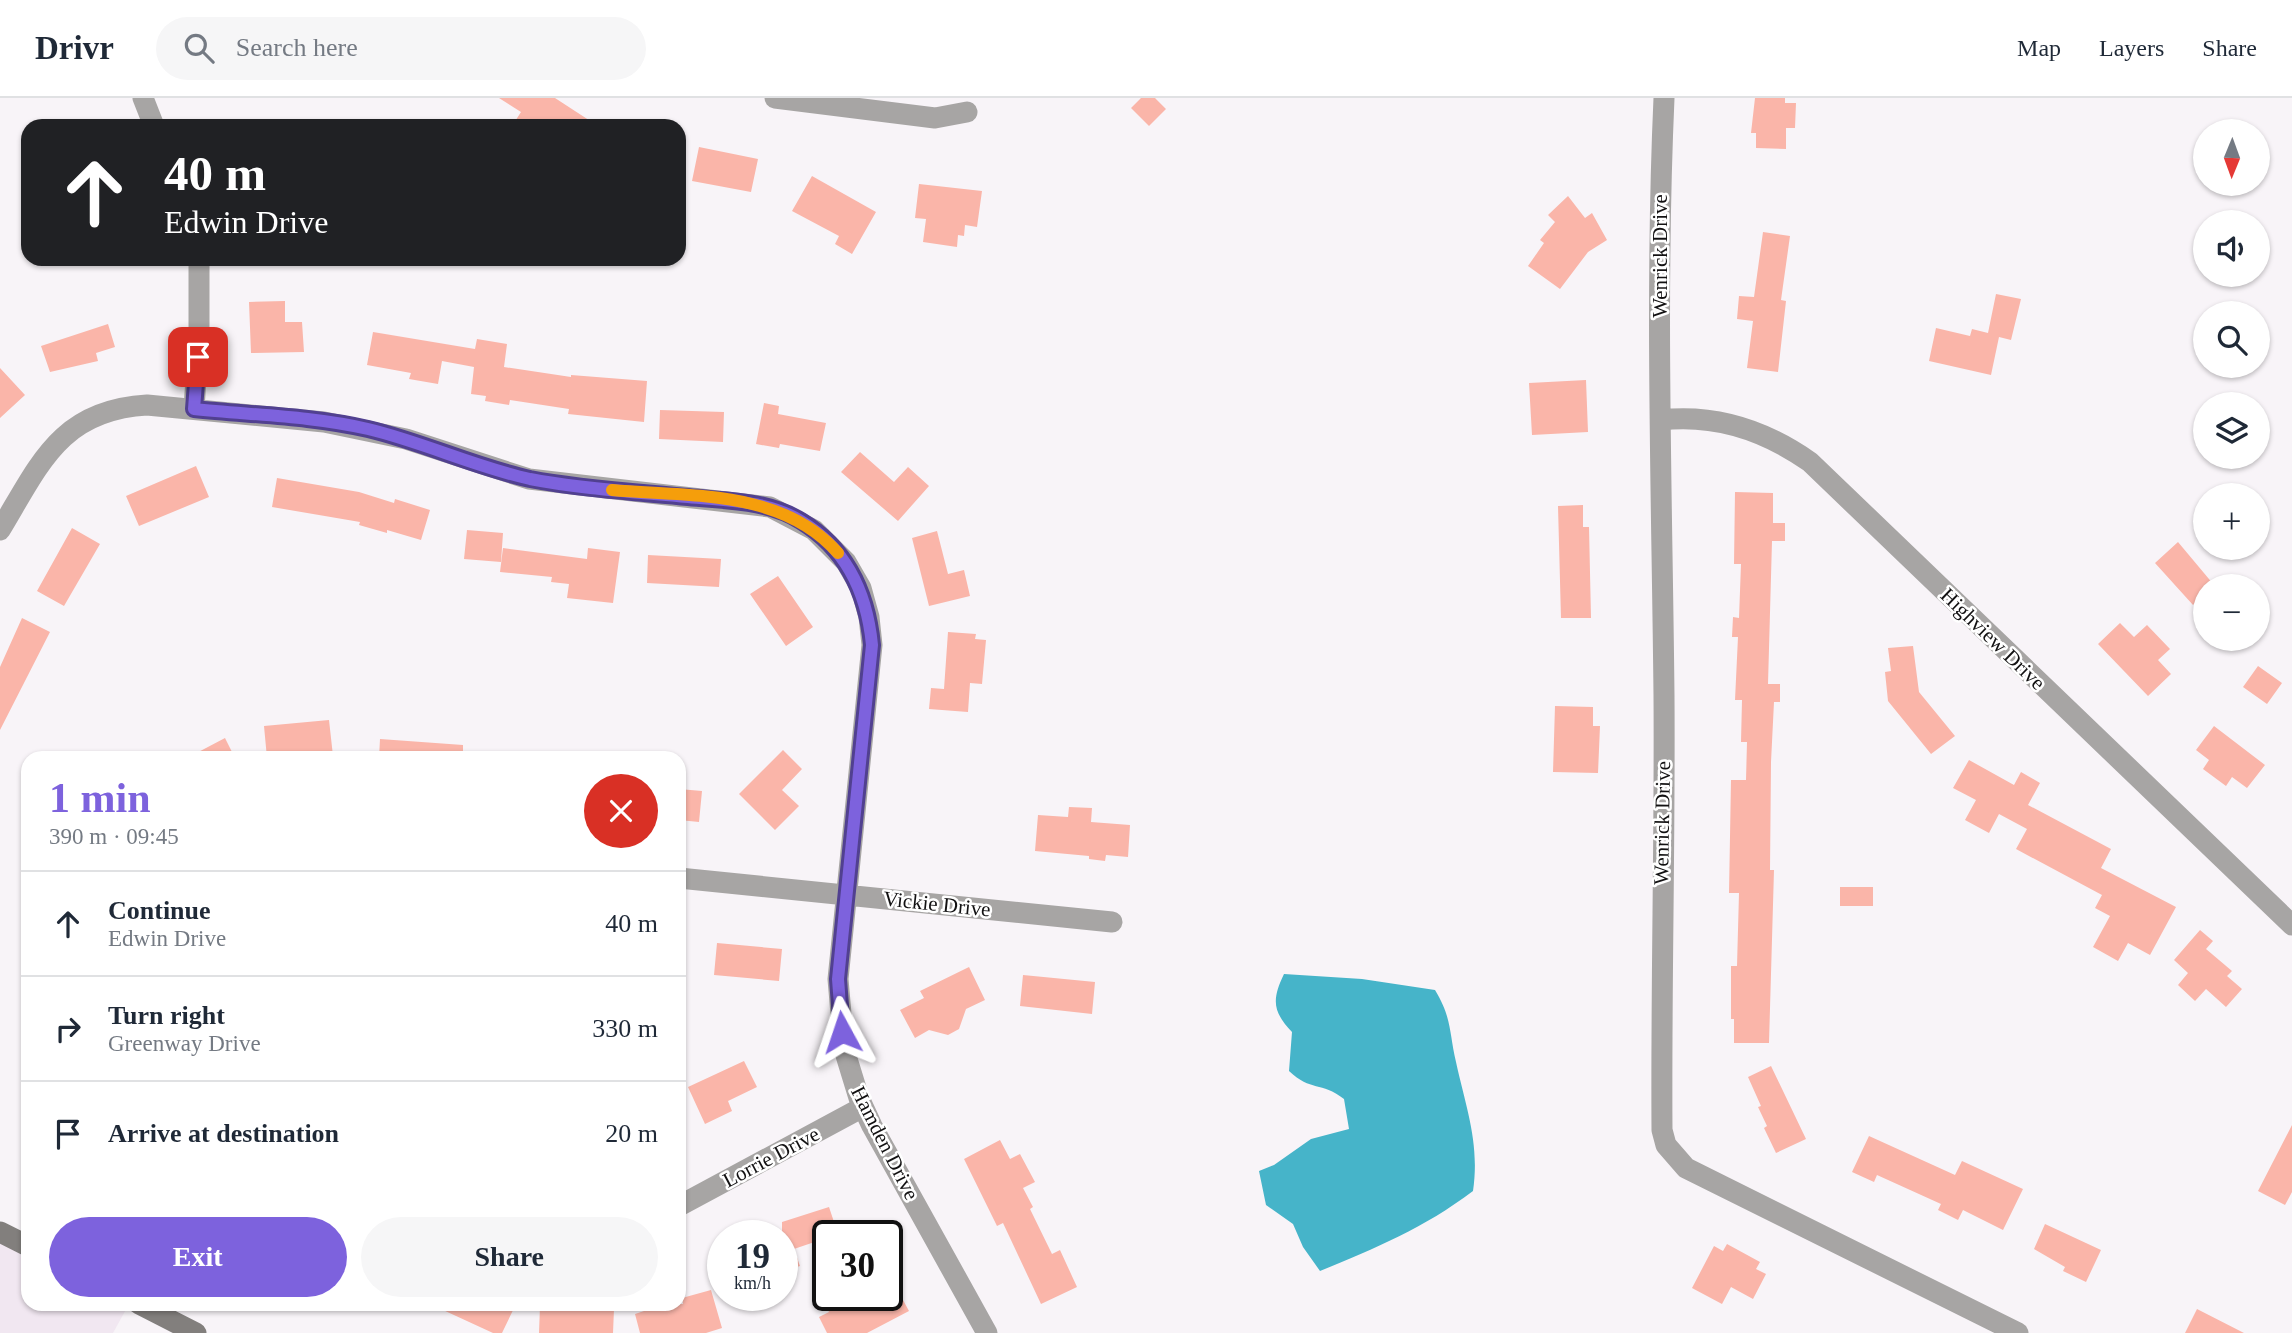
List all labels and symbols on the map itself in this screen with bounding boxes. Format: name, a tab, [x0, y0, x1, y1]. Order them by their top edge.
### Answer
north arrow	[2193, 119, 2270, 196]
street label: Wenrick Drive	[1648, 194, 1672, 318]
pin	[168, 327, 228, 387]
street label: Highview Drive	[1936, 583, 2050, 695]
street label: Wenrick Drive	[1649, 761, 1675, 885]
street label: Vickie Drive	[882, 886, 992, 922]
position arrow	[805, 995, 879, 1069]
street label: Hamden Drive	[846, 1082, 924, 1204]
street label: Lorrie Drive	[719, 1122, 823, 1192]
speed limit sign: 30	[812, 1220, 903, 1311]

